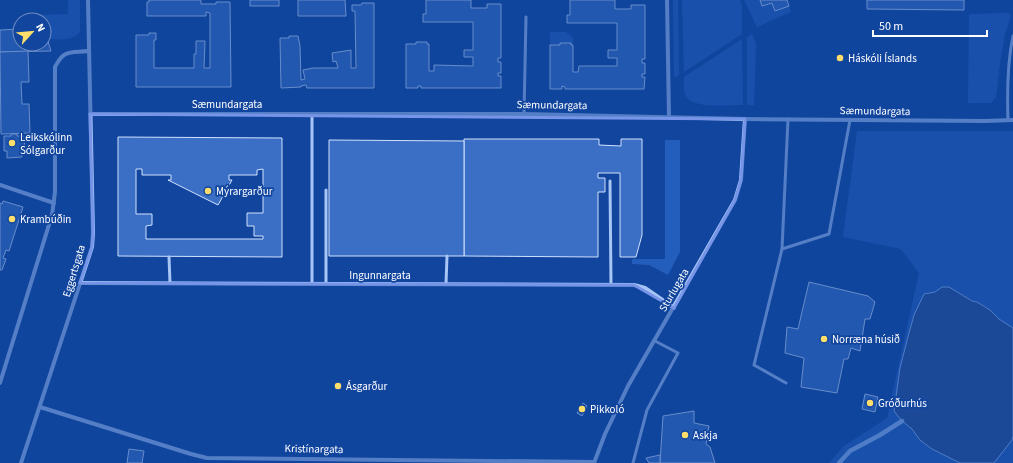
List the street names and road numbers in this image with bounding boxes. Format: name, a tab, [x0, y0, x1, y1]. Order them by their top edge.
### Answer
street label: Sæmundargata	[192, 97, 262, 112]
street label: Sæmundargata	[517, 97, 587, 113]
street label: Sæmundargata	[840, 103, 910, 119]
street label: Eggertsgata	[59, 243, 89, 299]
street label: Sturlugata	[656, 266, 692, 314]
street label: Ingunnargata	[349, 268, 411, 283]
street label: Kristínargata	[284, 441, 344, 457]

